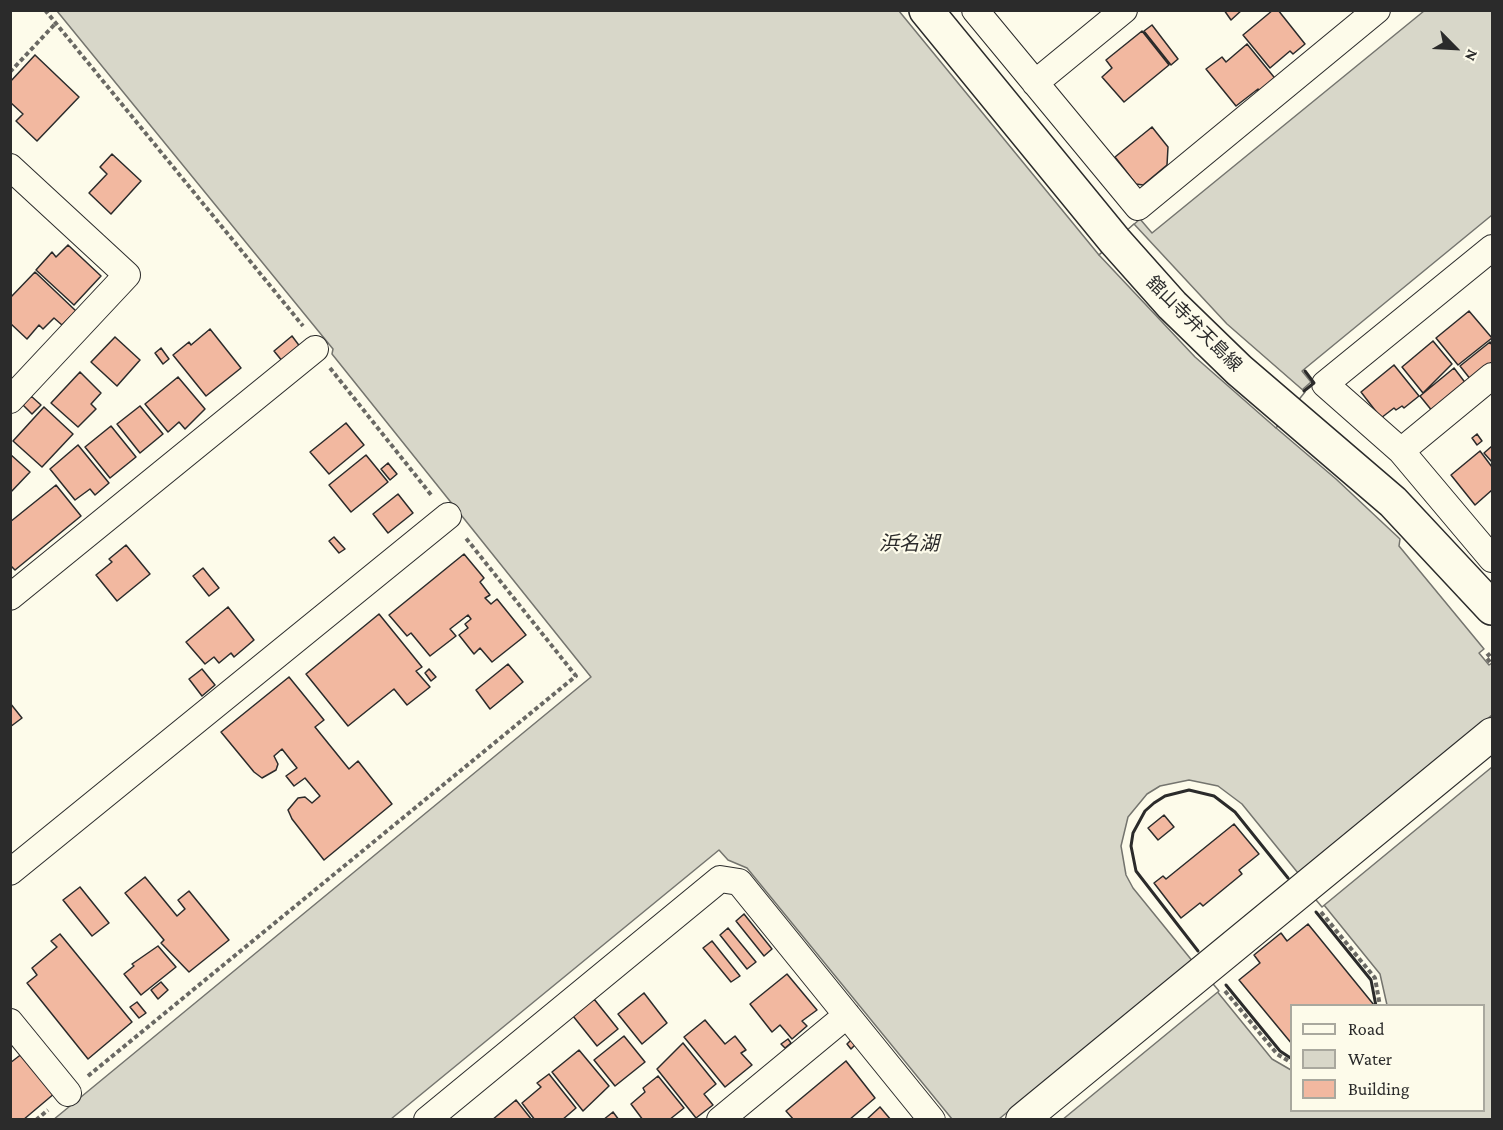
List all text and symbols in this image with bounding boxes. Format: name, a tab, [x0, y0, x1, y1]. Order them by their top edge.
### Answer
north arrow	[1425, 18, 1485, 78]
text: N	[1462, 47, 1482, 64]
street label: 舘山寺弁天島線	[1142, 272, 1246, 376]
water label: 浜名湖	[879, 532, 939, 556]
legend	[1290, 1004, 1485, 1112]
text: Road	[1348, 1019, 1385, 1039]
text: Water	[1348, 1049, 1392, 1069]
text: Building	[1348, 1079, 1409, 1099]

